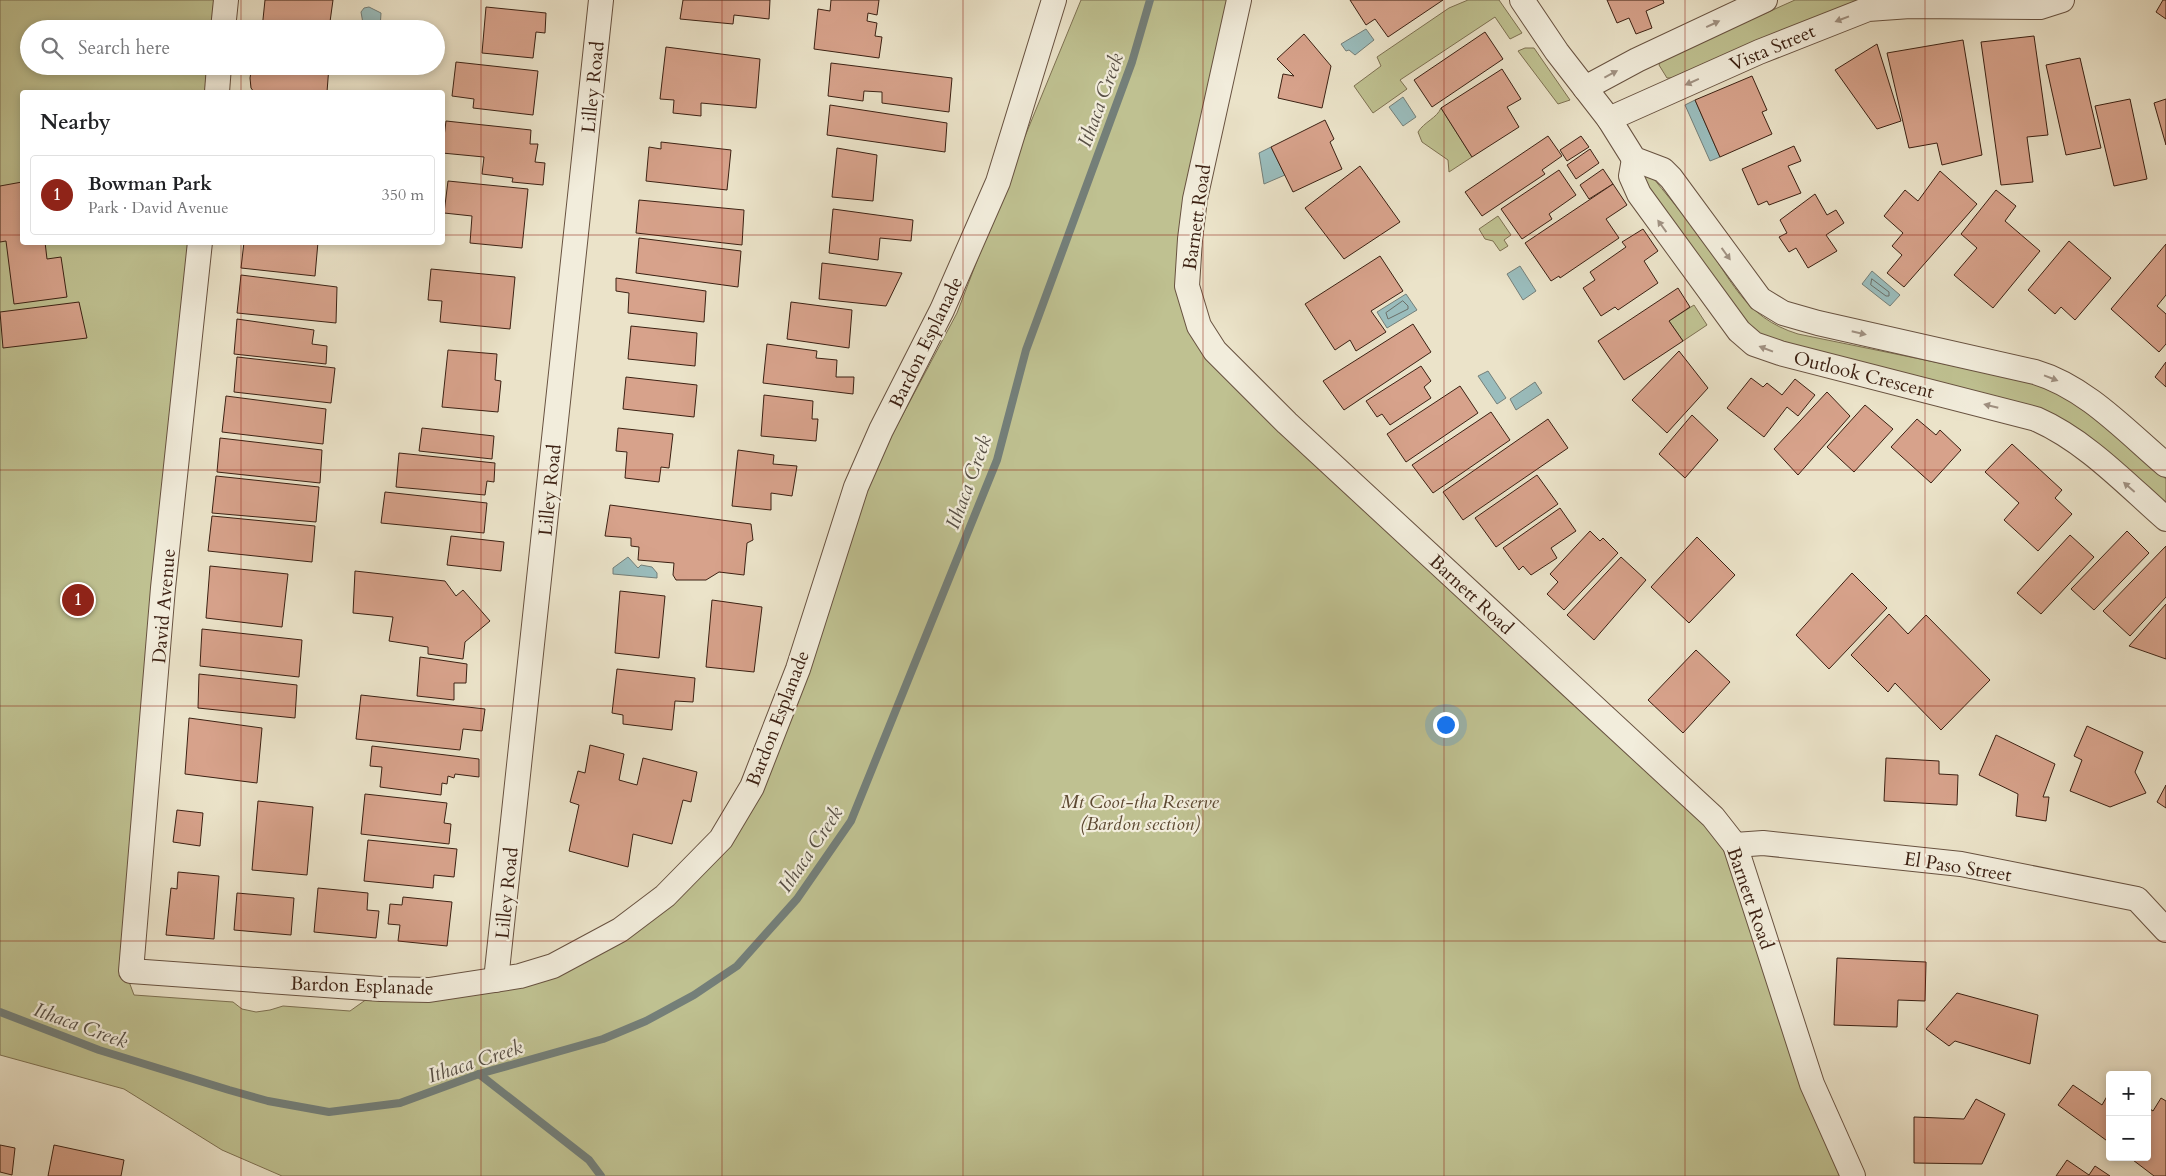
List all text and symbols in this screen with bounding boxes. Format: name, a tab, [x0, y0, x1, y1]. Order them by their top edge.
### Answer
one-way arrow	[1835, 15, 1849, 23]
street label: Vista Street	[1726, 18, 1819, 78]
search box	[20, 20, 445, 75]
one-way arrow	[1706, 20, 1720, 28]
icon: search	[38, 34, 66, 62]
text: Search here	[78, 35, 170, 61]
street label: Lilley Road	[575, 40, 611, 134]
water label: Ithaca Creek	[1071, 49, 1130, 151]
one-way arrow	[1604, 70, 1618, 78]
one-way arrow	[1685, 78, 1699, 86]
text: Nearby	[40, 108, 111, 137]
street label: Barnett Road	[1177, 163, 1217, 272]
text: Bowman Park	[88, 171, 212, 197]
text: 1	[53, 184, 61, 206]
text: 350 m	[382, 184, 424, 206]
text: Park · David Avenue	[88, 197, 229, 219]
one-way arrow	[1657, 220, 1667, 233]
one-way arrow	[1721, 247, 1731, 261]
street label: Bardon Esplanade	[883, 272, 969, 413]
one-way arrow	[1852, 329, 1867, 337]
one-way arrow	[1759, 344, 1773, 352]
street label: Outlook Crescent	[1791, 345, 1937, 405]
one-way arrow	[2044, 375, 2059, 382]
one-way arrow	[1984, 402, 1999, 410]
water label: Ithaca Creek	[939, 431, 998, 533]
street label: Lilley Road	[532, 443, 568, 537]
one-way arrow	[2124, 481, 2136, 493]
street label: David Avenue	[146, 547, 182, 665]
street label: Barnett Road	[1424, 549, 1519, 641]
pin: 1	[62, 581, 94, 619]
street label: Bardon Esplanade	[740, 647, 816, 790]
your location	[1433, 712, 1459, 738]
park label: Mt Coot-tha Reserve (Bardon section)	[1061, 789, 1220, 837]
water label: Ithaca Creek	[772, 801, 849, 898]
street label: Barnett Road	[1720, 844, 1780, 953]
street label: Lilley Road	[489, 846, 525, 940]
street label: El Paso Street	[1902, 846, 2013, 888]
street label: Bardon Esplanade	[290, 971, 434, 1001]
water label: Ithaca Creek	[30, 996, 132, 1055]
water label: Ithaca Creek	[424, 1033, 526, 1090]
map controls	[2106, 1071, 2151, 1161]
button: +	[2106, 1071, 2151, 1116]
button: −	[2106, 1116, 2151, 1161]

